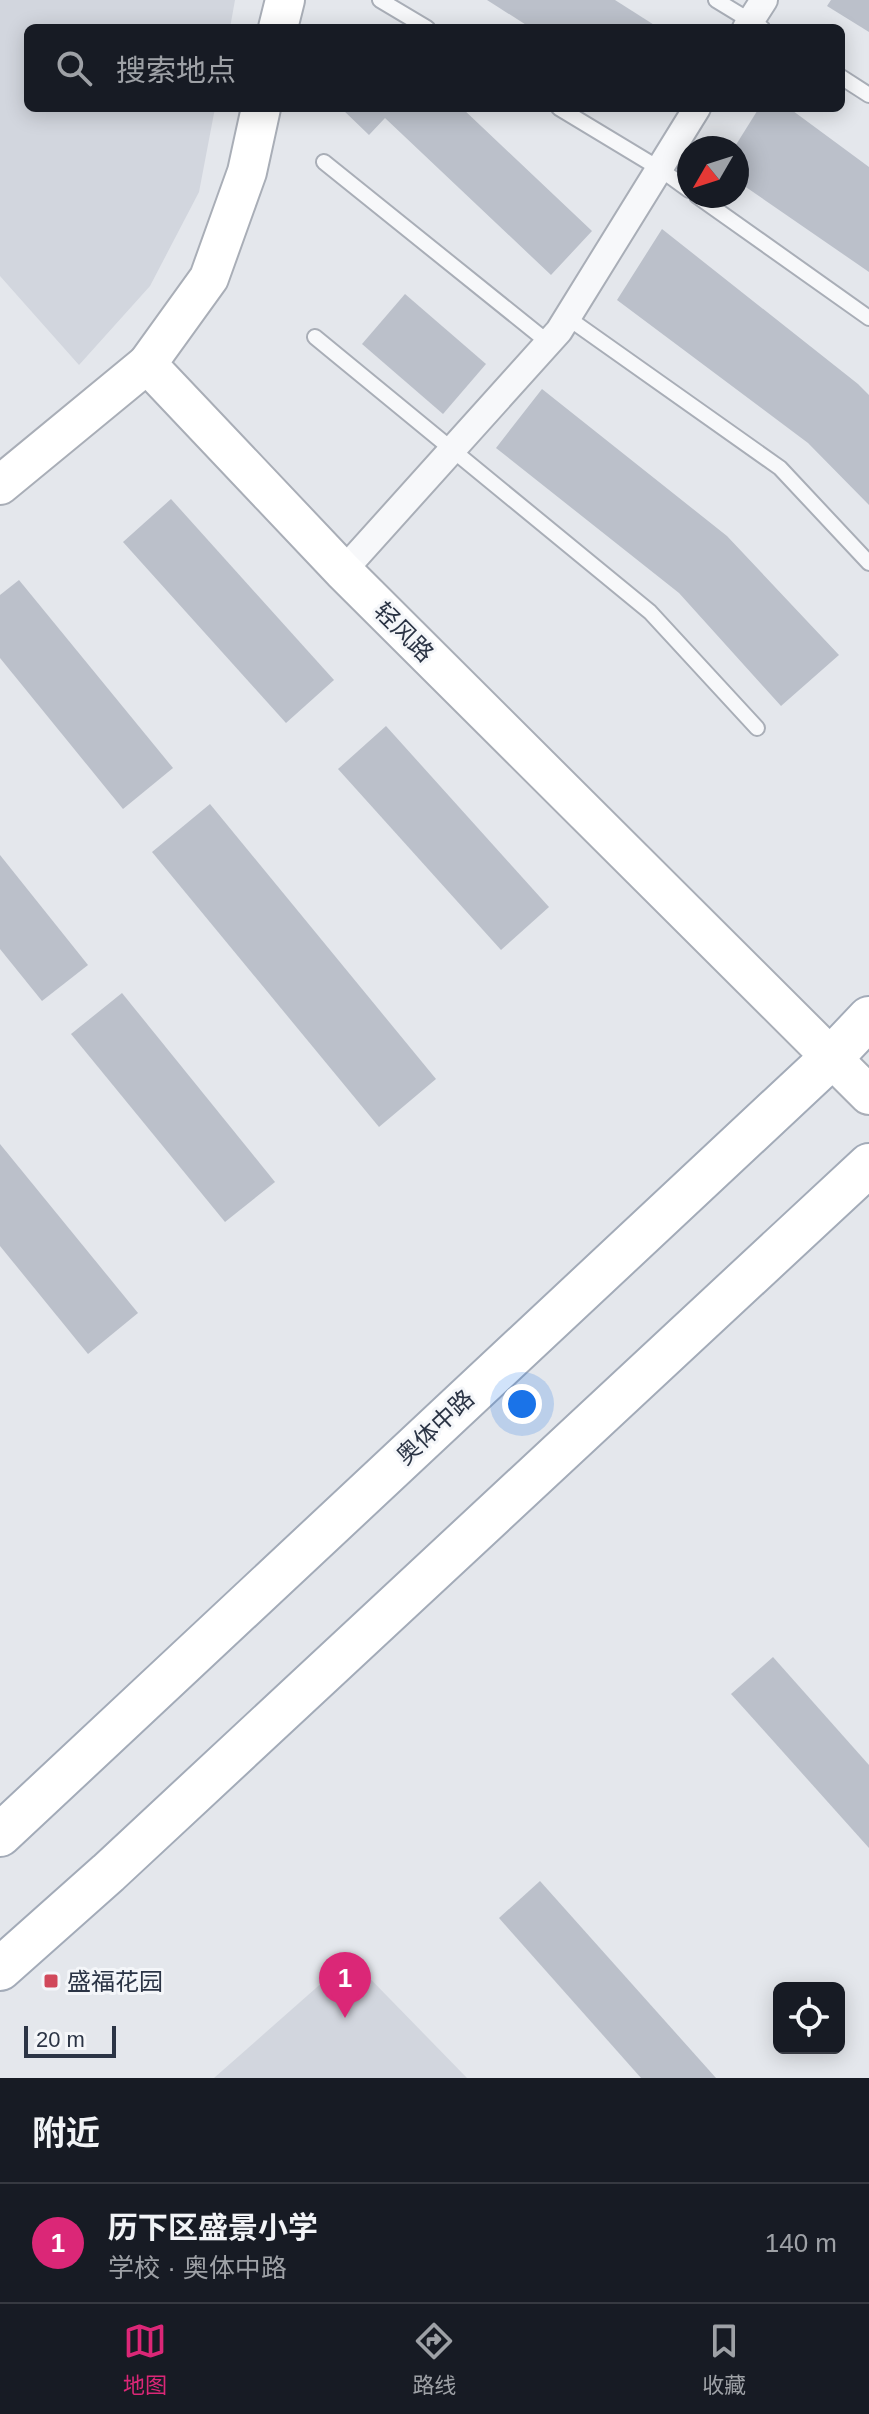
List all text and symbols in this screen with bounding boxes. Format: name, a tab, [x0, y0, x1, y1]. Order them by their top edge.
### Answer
search box	[24, 24, 845, 112]
icon: search	[52, 46, 96, 90]
text: 搜索地点	[116, 54, 236, 87]
north arrow	[677, 136, 749, 208]
street label: 轻风路	[369, 597, 439, 667]
street label: 奥体中路	[391, 1384, 479, 1470]
your location	[502, 1384, 542, 1424]
pin: 1	[319, 1952, 371, 2018]
place label: 盛福花园	[67, 1968, 163, 1995]
marker: 盛福花园	[42, 1972, 60, 1990]
map controls	[773, 1982, 845, 2054]
button: locate	[773, 1982, 845, 2054]
scale bar	[24, 2022, 116, 2058]
text: 20 m	[36, 2027, 85, 2052]
text: 附近	[32, 2114, 100, 2152]
text: 历下区盛景小学	[108, 2211, 318, 2244]
text: 1	[51, 2228, 65, 2258]
text: 140 m	[765, 2228, 837, 2258]
text: 学校 · 奥体中路	[108, 2253, 287, 2283]
tab: 地图	[123, 2319, 167, 2399]
tab: 路线	[412, 2319, 456, 2399]
tab: 收藏	[702, 2319, 746, 2399]

